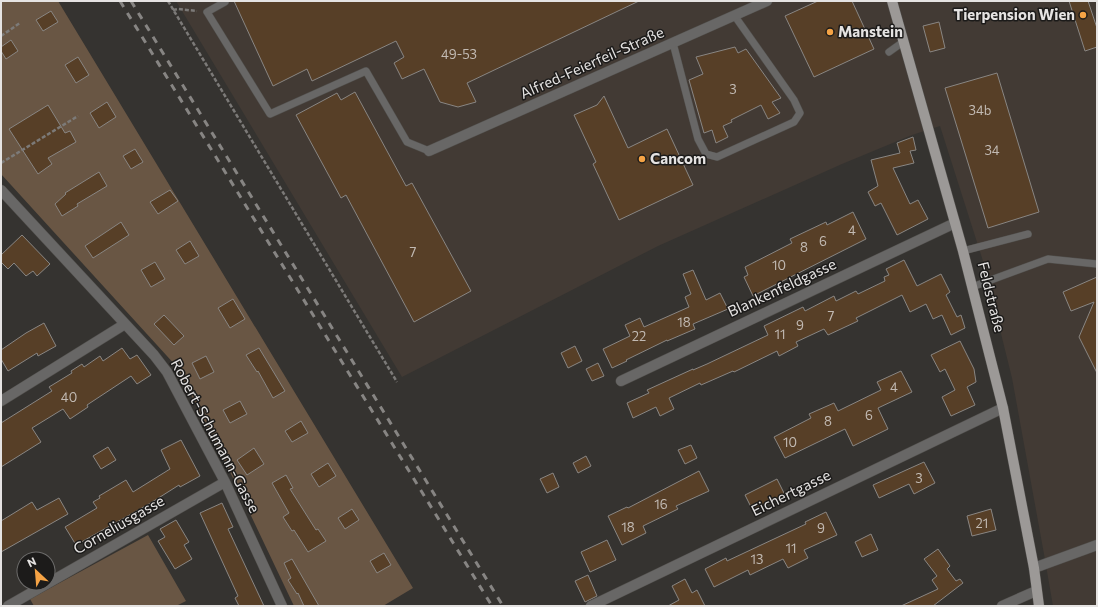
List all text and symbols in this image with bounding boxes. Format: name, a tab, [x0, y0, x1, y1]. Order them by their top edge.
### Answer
place label: Tierpension Wien	[953, 5, 1075, 23]
marker: Tierpension Wien	[1078, 10, 1088, 20]
street label: Alfred-Feierfeil-Straße	[517, 22, 666, 102]
place label: Manstein	[838, 22, 903, 40]
marker: Manstein	[825, 27, 835, 37]
house number: 49-53	[441, 46, 477, 62]
house number: 3	[729, 81, 737, 97]
house number: 34b	[969, 102, 992, 118]
house number: 34	[984, 142, 1000, 158]
place label: Cancom	[650, 149, 706, 167]
marker: Cancom	[637, 154, 647, 164]
house number: 4	[848, 222, 856, 238]
house number: 6	[819, 233, 827, 249]
house number: 8	[800, 239, 808, 255]
house number: 7	[410, 244, 417, 260]
street label: Blankenfeldgasse	[724, 254, 839, 320]
house number: 10	[772, 257, 786, 273]
street label: Feldstraße	[974, 260, 1009, 334]
house number: 7	[828, 308, 835, 324]
house number: 18	[677, 314, 691, 330]
house number: 9	[796, 317, 804, 333]
house number: 11	[774, 326, 786, 342]
house number: 22	[632, 328, 646, 344]
street label: Robert-Schumann-Gasse	[168, 355, 264, 516]
house number: 4	[890, 379, 898, 395]
house number: 40	[61, 389, 77, 405]
house number: 6	[865, 407, 873, 423]
house number: 8	[824, 413, 832, 429]
house number: 10	[783, 434, 797, 450]
street label: Eichertgasse	[748, 465, 833, 519]
house number: 3	[915, 470, 923, 486]
street label: Corneliusgasse	[70, 491, 167, 557]
house number: 16	[654, 496, 668, 512]
house number: 21	[976, 515, 988, 531]
house number: 18	[621, 519, 635, 535]
house number: 9	[817, 520, 825, 536]
house number: 11	[785, 540, 797, 556]
north arrow	[16, 551, 56, 591]
house number: 13	[751, 551, 763, 567]
text: N	[25, 554, 38, 569]

